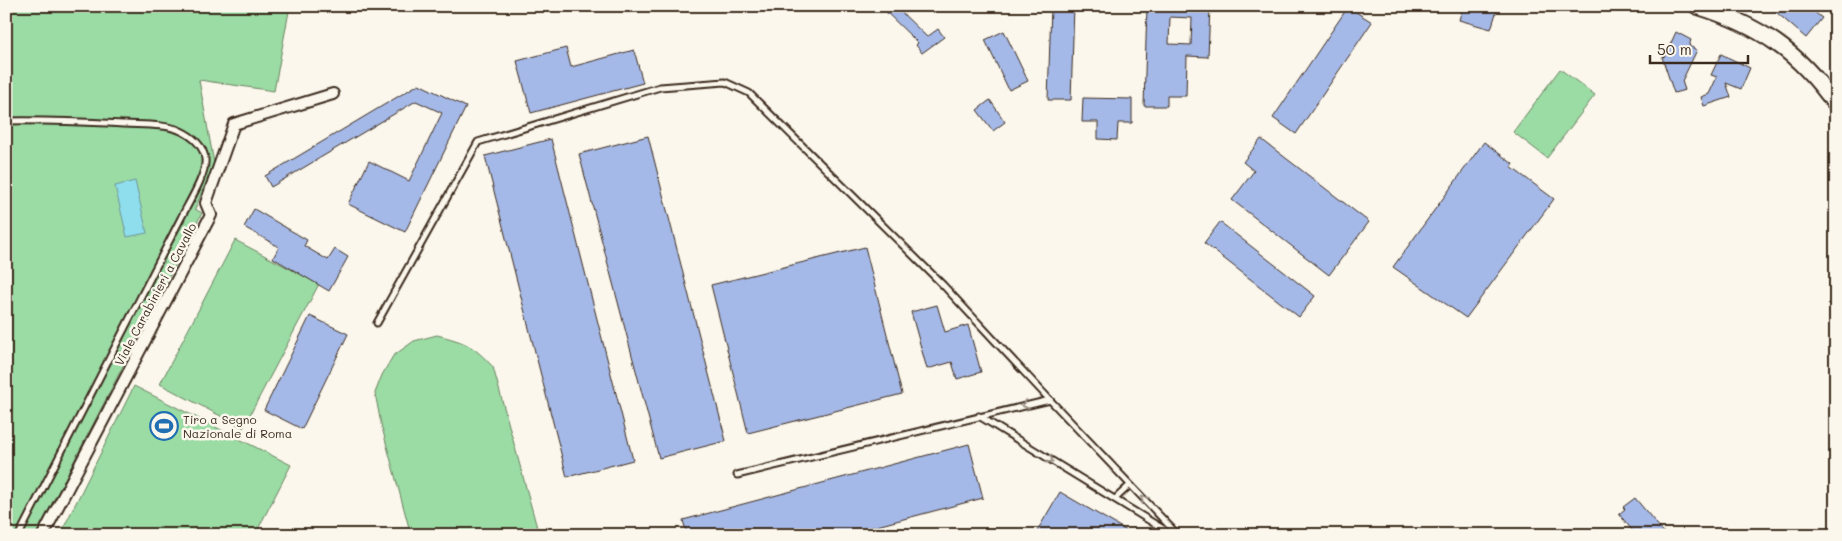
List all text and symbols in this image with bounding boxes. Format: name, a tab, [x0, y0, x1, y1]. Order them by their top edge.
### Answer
scale bar	[1650, 32, 1747, 64]
text: 50 m	[1657, 39, 1692, 59]
street label: Viale Carabinieri a Cavallo	[110, 220, 200, 368]
one-way arrow	[1021, 399, 1030, 410]
sports icon: Tiro a Segno Nazionale di Roma	[149, 411, 179, 441]
place label: Tiro a Segno Nazionale di Roma	[183, 411, 292, 441]
one-way arrow	[1045, 453, 1054, 463]
one-way arrow	[1141, 496, 1150, 505]

